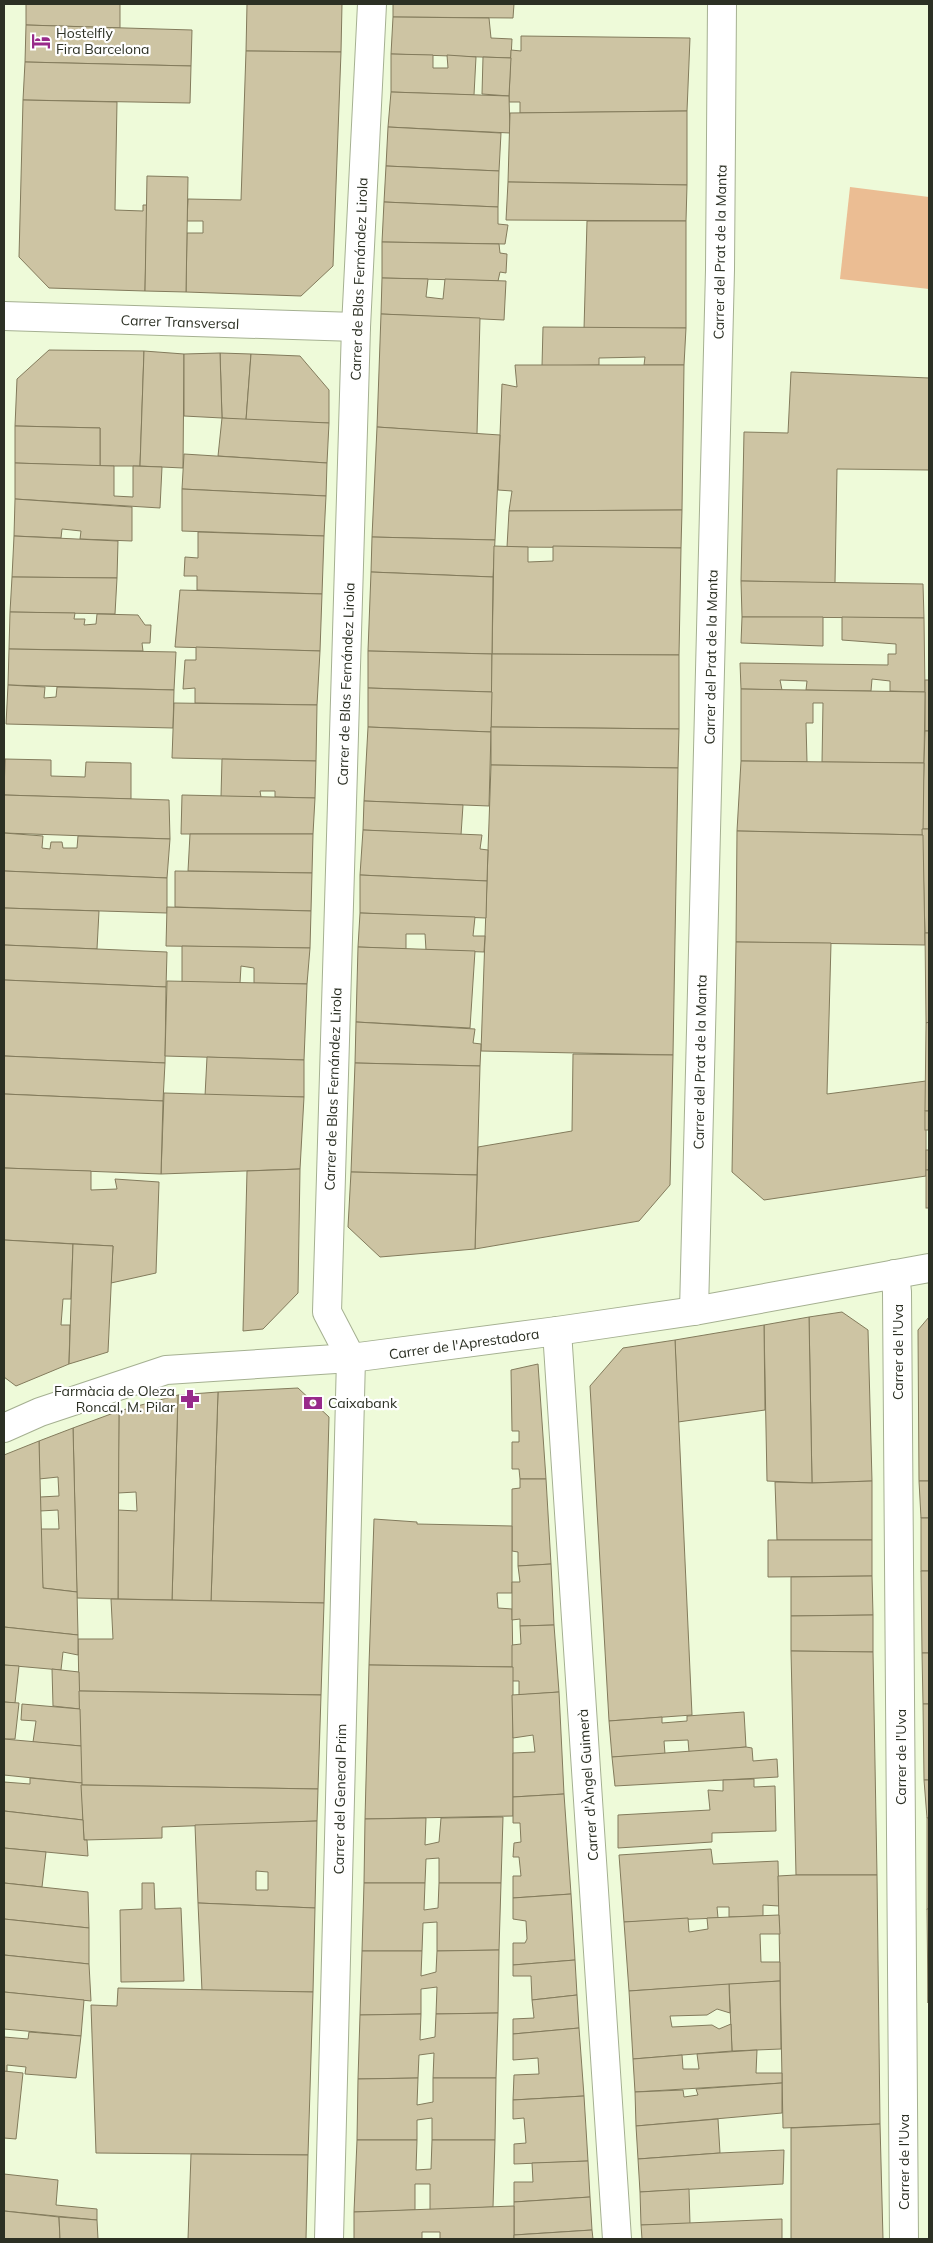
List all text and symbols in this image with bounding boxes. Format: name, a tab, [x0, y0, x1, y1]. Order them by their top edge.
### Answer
place label: Hostelfly Fira Barcelona	[56, 24, 150, 58]
hotel icon: Hostelfly Fira Barcelona	[30, 30, 52, 52]
street label: Carrer del Prat de la Manta	[709, 164, 731, 340]
street label: Carrer de Blas Fernández Lirola	[346, 177, 372, 381]
street label: Carrer Transversal	[120, 311, 240, 333]
street label: Carrer del Prat de la Manta	[700, 569, 722, 745]
street label: Carrer de Blas Fernández Lirola	[333, 582, 359, 786]
street label: Carrer del Prat de la Manta	[689, 974, 711, 1150]
street label: Carrer de Blas Fernández Lirola	[320, 987, 346, 1191]
street label: Carrer de l'Uva	[889, 1304, 907, 1400]
street label: Carrer de l'Aprestadora	[388, 1325, 540, 1363]
place label: Farmàcia de Oleza Roncal, M. Pilar	[54, 1382, 176, 1416]
pharmacy icon: Farmàcia de Oleza Roncal, M. Pilar	[179, 1388, 201, 1410]
bank icon: Caixabank	[302, 1392, 324, 1414]
place label: Caixabank	[328, 1394, 398, 1412]
street label: Carrer d'Àngel Guimerà	[574, 1708, 602, 1862]
street label: Carrer de l'Uva	[892, 1709, 910, 1805]
street label: Carrer del General Prim	[330, 1723, 350, 1875]
street label: Carrer de l'Uva	[895, 2114, 913, 2210]

